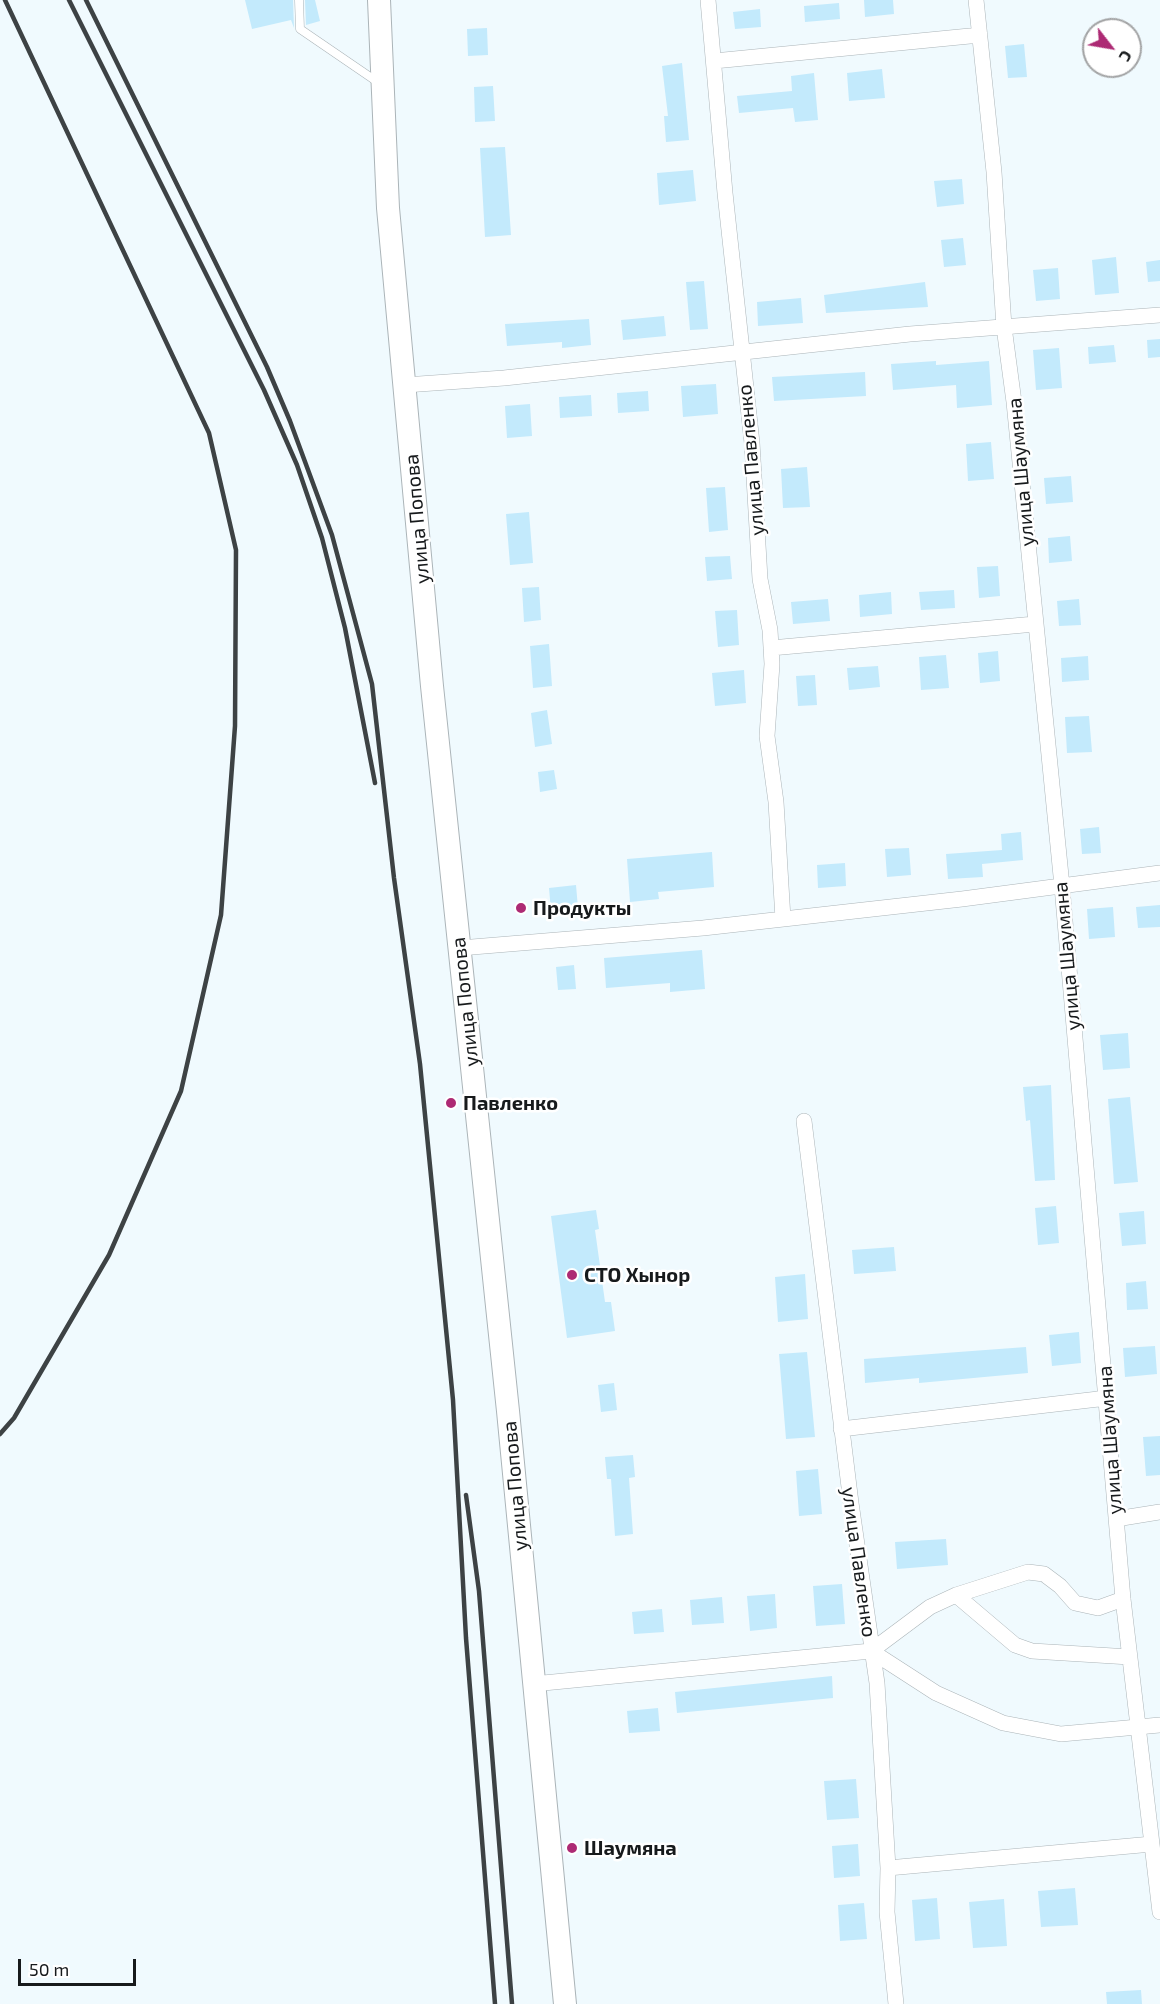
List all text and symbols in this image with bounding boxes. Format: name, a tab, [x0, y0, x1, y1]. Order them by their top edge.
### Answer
north arrow	[1082, 18, 1142, 78]
text: С	[1116, 48, 1137, 65]
street label: улица Павленко	[732, 383, 770, 537]
street label: улица Шаумяна	[1003, 397, 1039, 547]
street label: улица Попова	[399, 453, 435, 585]
street label: улица Шаумяна	[1049, 881, 1085, 1031]
place label: Продукты	[533, 896, 631, 920]
marker: Продукты	[514, 901, 528, 915]
street label: улица Попова	[446, 936, 484, 1068]
place label: Павленко	[463, 1091, 558, 1115]
marker: Павленко	[444, 1096, 458, 1110]
place label: СТО Хынор	[584, 1263, 690, 1287]
marker: СТО Хынор	[565, 1268, 579, 1282]
street label: улица Шаумяна	[1093, 1365, 1127, 1515]
street label: улица Попова	[497, 1420, 533, 1552]
street label: улица Павленко	[837, 1485, 881, 1639]
place label: Шаумяна	[584, 1836, 677, 1860]
marker: Шаумяна	[565, 1841, 579, 1855]
scale bar	[21, 1947, 140, 1985]
text: 50 m	[29, 1958, 69, 1980]

